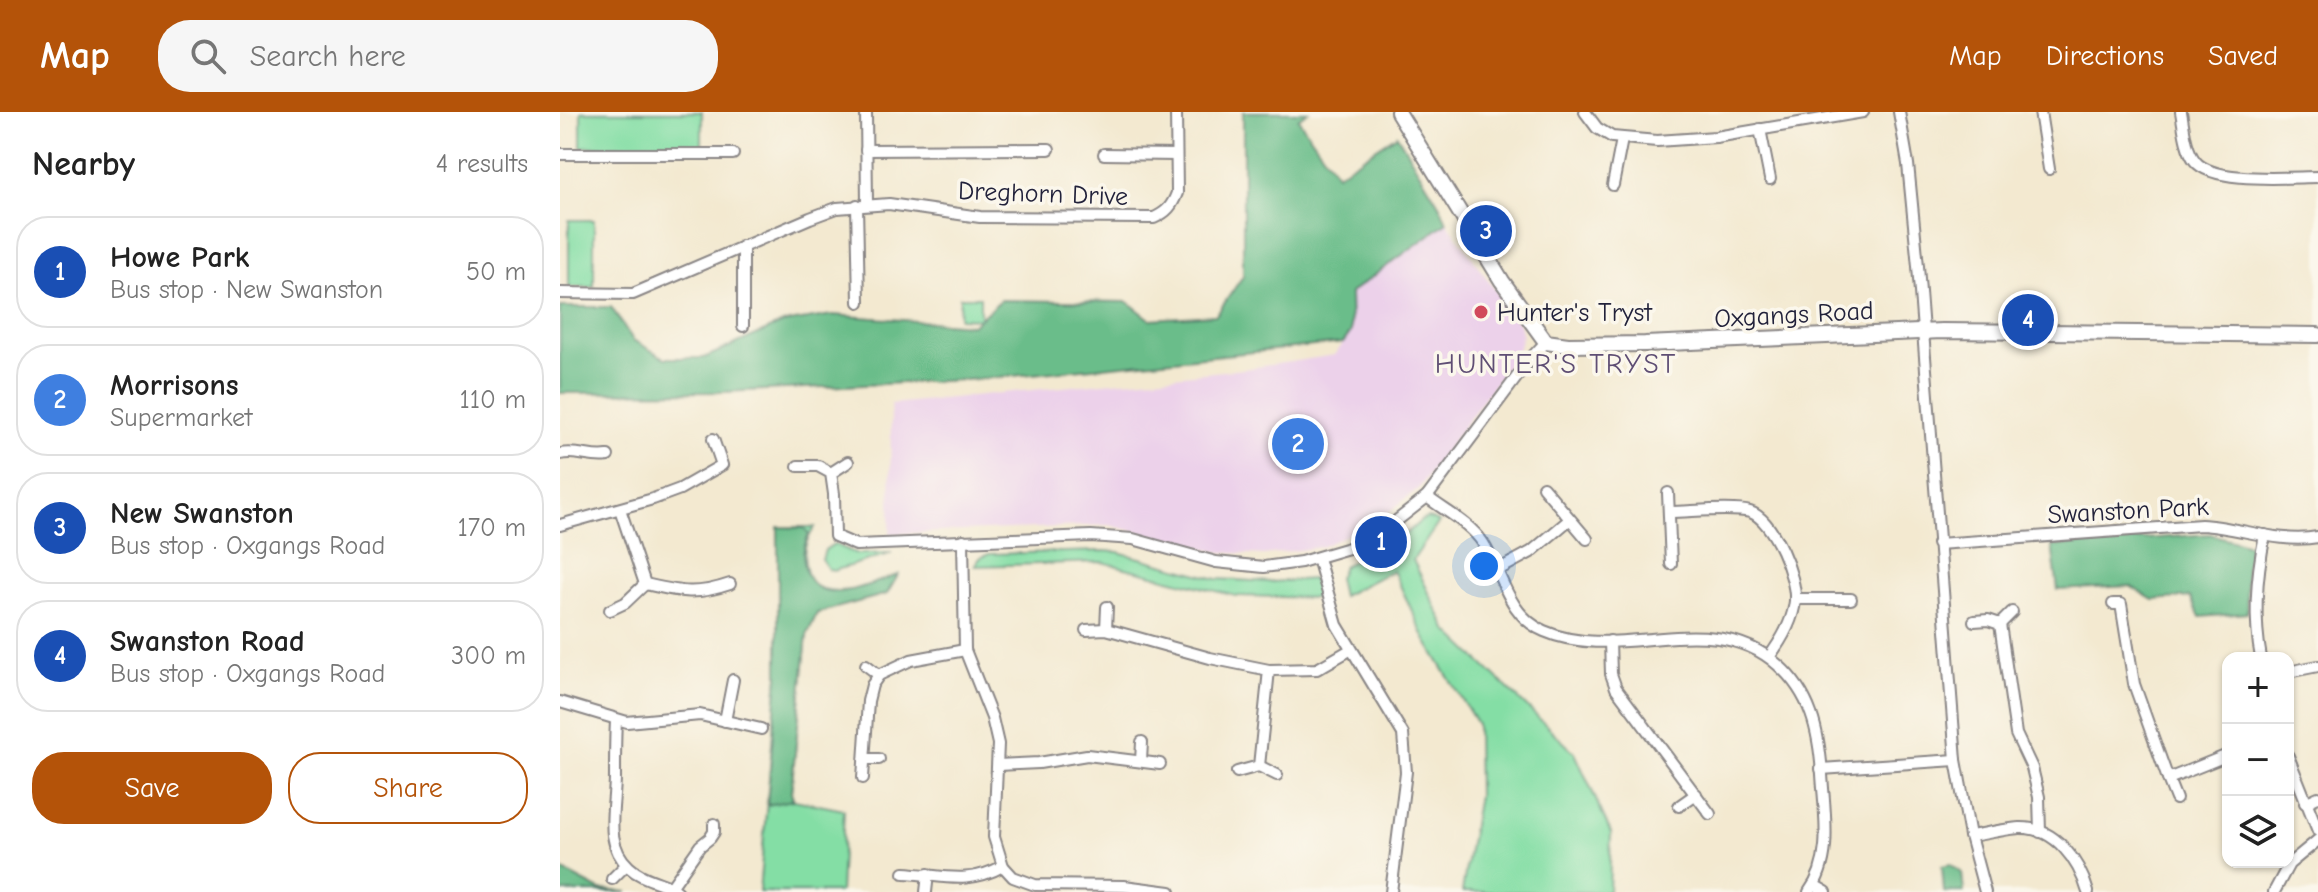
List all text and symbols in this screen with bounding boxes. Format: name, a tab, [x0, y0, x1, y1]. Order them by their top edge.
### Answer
search box	[158, 20, 718, 92]
text: Map	[40, 34, 110, 78]
icon: search	[186, 34, 230, 78]
text: Search here	[250, 39, 406, 74]
text: Map	[1949, 40, 2002, 72]
text: Directions	[2046, 40, 2164, 72]
text: Saved	[2208, 40, 2278, 72]
text: Nearby	[32, 144, 135, 184]
text: 4 results	[436, 149, 528, 179]
street label: Dreghorn Drive	[957, 176, 1128, 212]
pin: 3	[1460, 201, 1512, 261]
text: Howe Park	[110, 240, 249, 275]
text: 1	[55, 257, 65, 287]
text: 50 m	[466, 257, 526, 287]
text: Bus stop · New Swanston	[110, 275, 383, 305]
pin: 4	[2002, 290, 2054, 350]
street label: Oxgangs Road	[1714, 296, 1874, 334]
place label: Hunter's Tryst	[1497, 298, 1653, 328]
marker: Hunter's Tryst	[1472, 303, 1490, 321]
district label: HUNTER'S TRYST	[1435, 348, 1677, 380]
text: Morrisons	[110, 368, 238, 403]
text: 2	[54, 385, 66, 415]
text: 110 m	[459, 385, 526, 415]
text: Supermarket	[110, 403, 253, 433]
pin: 2	[1272, 414, 1324, 474]
street label: Swanston Park	[2047, 492, 2210, 530]
text: New Swanston	[110, 496, 294, 531]
pin: 1	[1355, 512, 1407, 572]
text: 3	[54, 513, 66, 543]
text: 170 m	[457, 513, 526, 543]
text: Bus stop · Oxgangs Road	[110, 531, 385, 561]
your location	[1464, 546, 1504, 586]
text: Swanston Road	[110, 624, 305, 659]
text: 4	[54, 641, 66, 671]
text: 300 m	[451, 641, 526, 671]
map controls	[2222, 652, 2294, 868]
button: +	[2222, 652, 2294, 724]
text: Bus stop · Oxgangs Road	[110, 659, 385, 689]
button: −	[2222, 724, 2294, 796]
button: Save	[32, 752, 272, 824]
button: Share	[288, 752, 528, 824]
button: layers	[2222, 796, 2294, 868]

